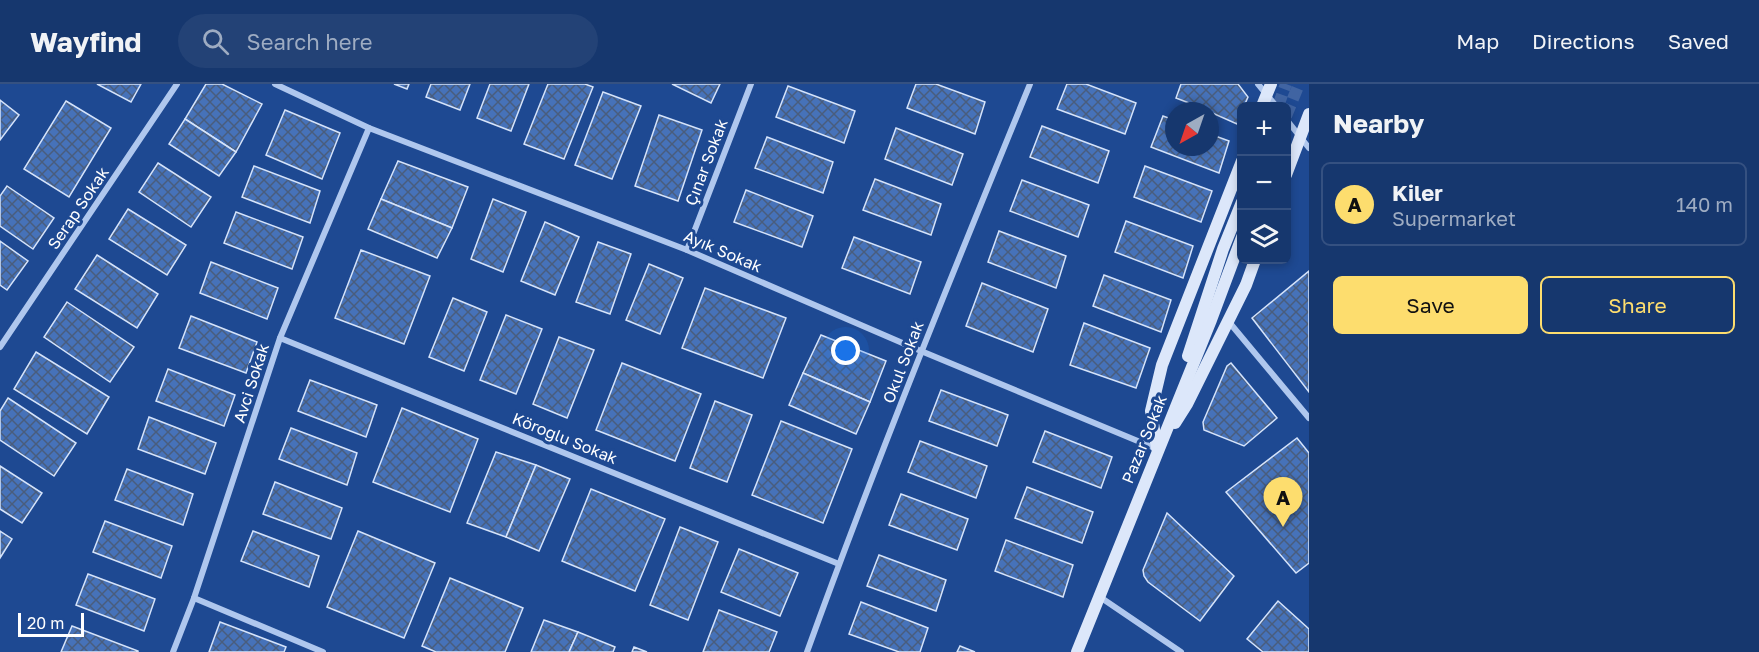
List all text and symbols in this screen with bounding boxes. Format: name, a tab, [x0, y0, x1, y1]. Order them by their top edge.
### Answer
search box	[178, 14, 598, 68]
text: Wayfind	[30, 25, 142, 58]
icon: search	[199, 25, 232, 58]
text: Search here	[247, 28, 373, 55]
text: Map	[1456, 28, 1499, 54]
text: Directions	[1532, 28, 1635, 54]
text: Saved	[1668, 28, 1729, 54]
north arrow	[1165, 102, 1219, 156]
map controls	[1237, 102, 1291, 264]
button: +	[1237, 102, 1291, 156]
text: Nearby	[1333, 108, 1424, 139]
street label: Çınar Sokak	[680, 116, 732, 208]
button: −	[1237, 156, 1291, 210]
street label: Serap Sokak	[43, 163, 113, 253]
text: Kiler	[1392, 179, 1443, 206]
text: A	[1347, 192, 1362, 216]
text: 140 m	[1676, 192, 1733, 216]
text: Supermarket	[1392, 206, 1516, 230]
button: layers	[1237, 210, 1291, 264]
street label: Ayık Sokak	[681, 226, 765, 276]
button: Save	[1333, 276, 1528, 334]
button: Share	[1540, 276, 1735, 334]
street label: Okul Sokak	[878, 318, 928, 406]
your location	[831, 336, 860, 365]
street label: Avci Sokak	[229, 341, 273, 425]
street label: Pazar Sokak	[1117, 392, 1171, 486]
street label: Köroğlu Sokak	[510, 408, 620, 468]
pin: A	[1264, 478, 1302, 527]
scale bar	[18, 610, 84, 638]
text: 20 m	[27, 613, 64, 633]

